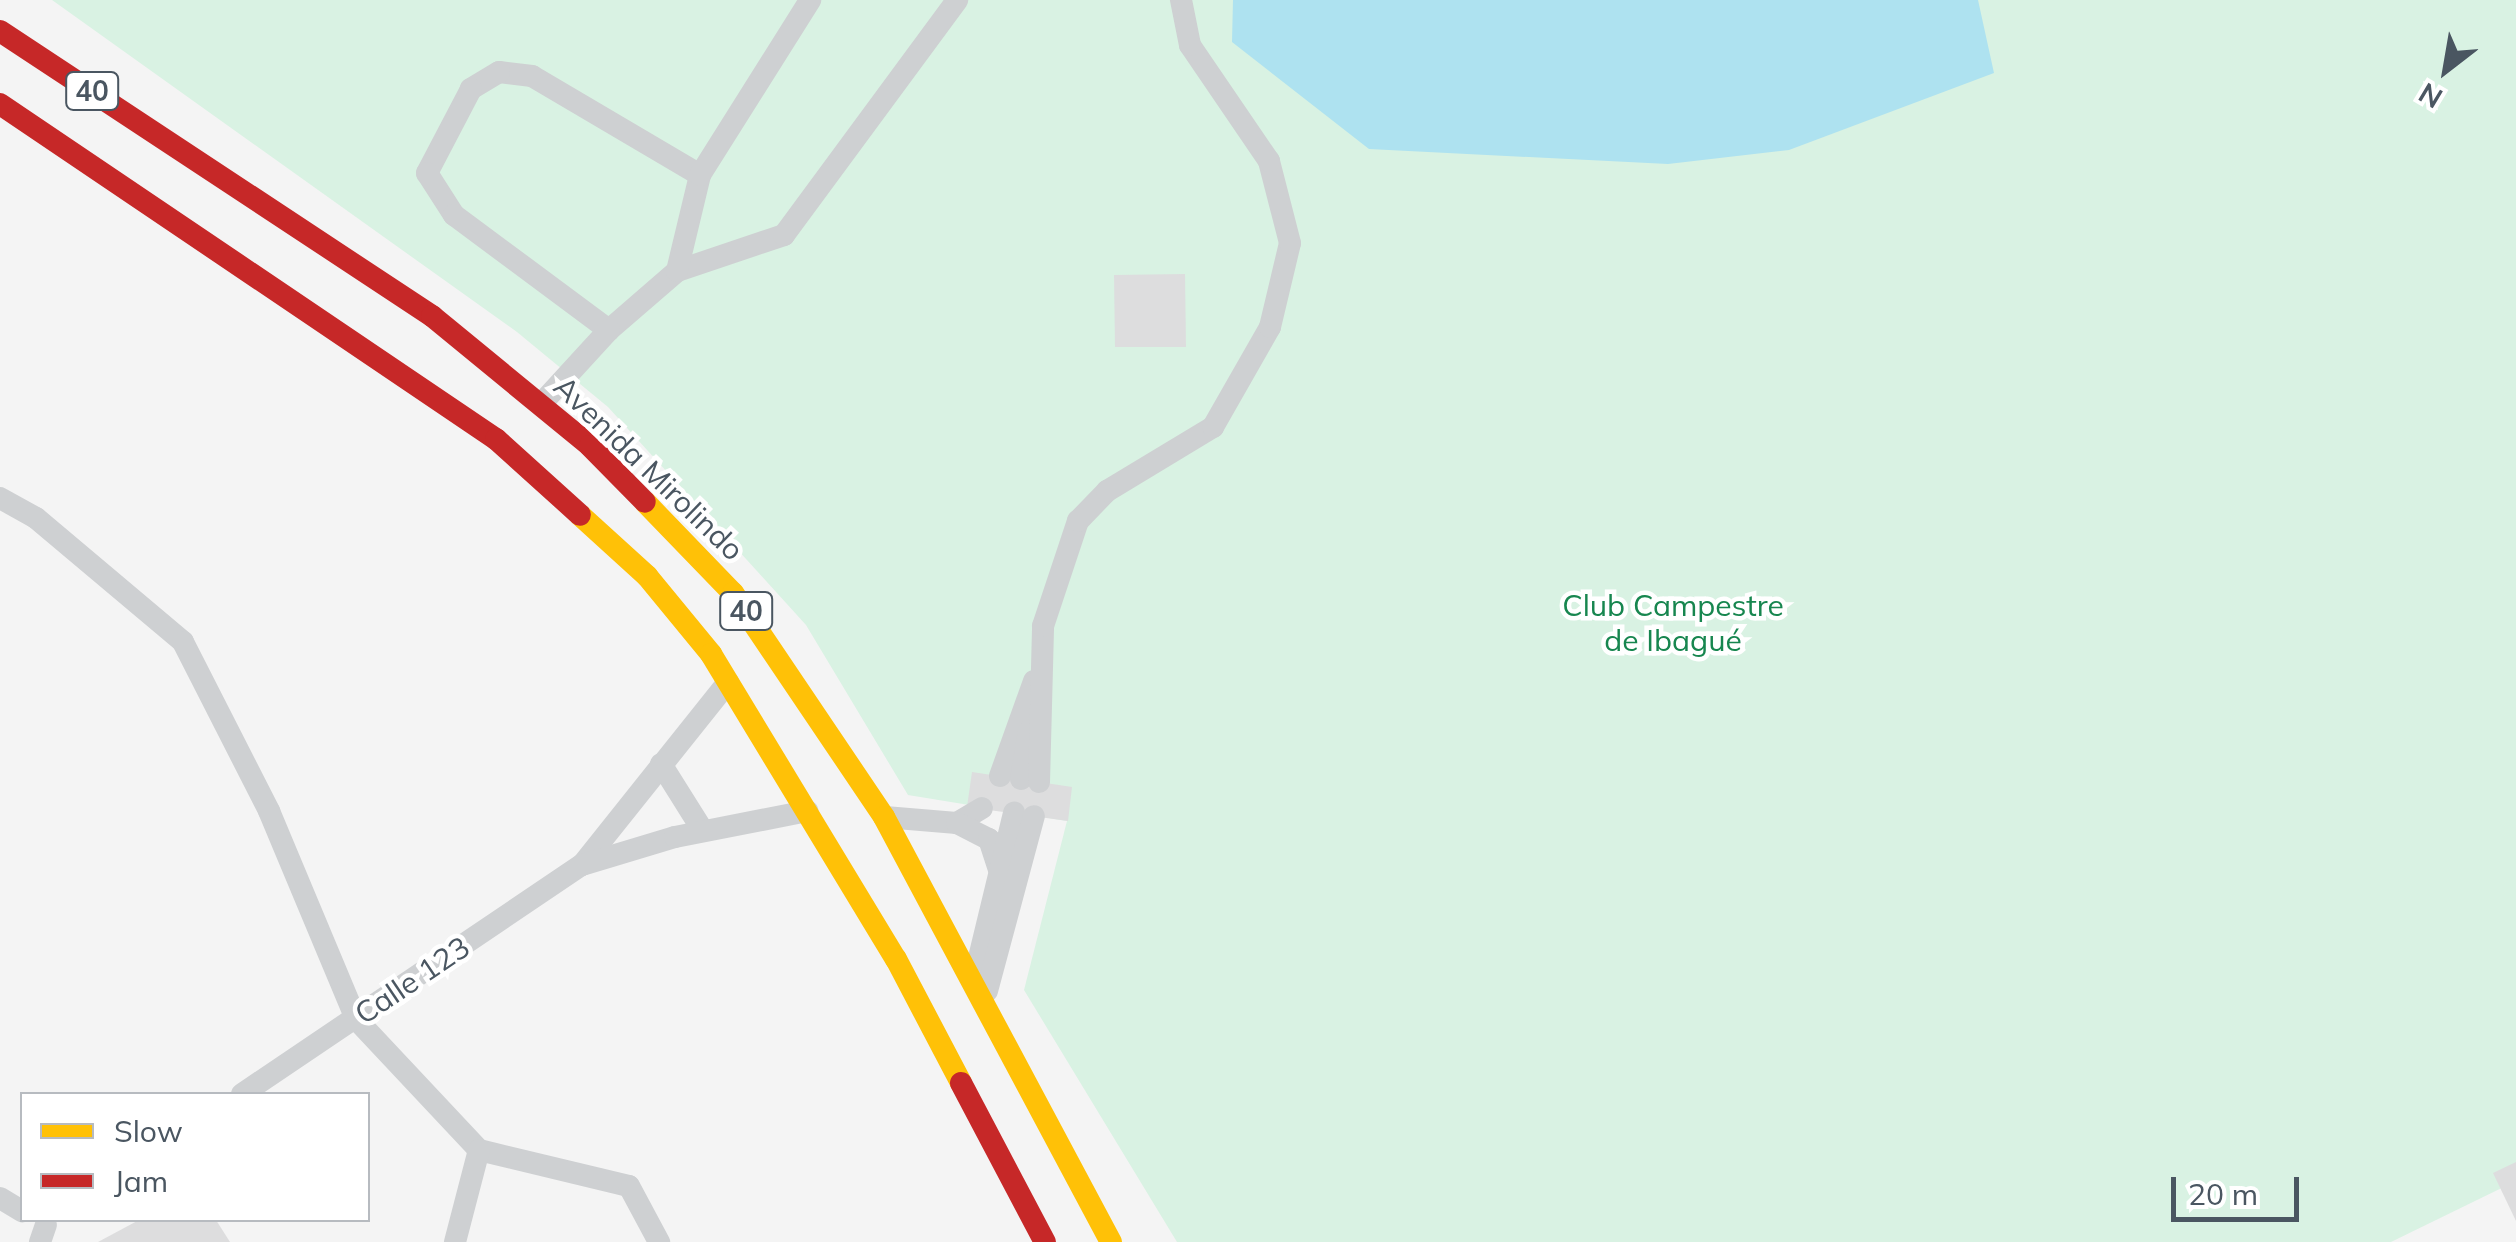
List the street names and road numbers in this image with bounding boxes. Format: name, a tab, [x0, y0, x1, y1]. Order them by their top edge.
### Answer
road number: 40	[64, 68, 120, 114]
street label: Avenida Mirolindo	[547, 368, 751, 568]
road number: 40	[718, 588, 774, 634]
street label: Calle 123	[348, 929, 476, 1031]

